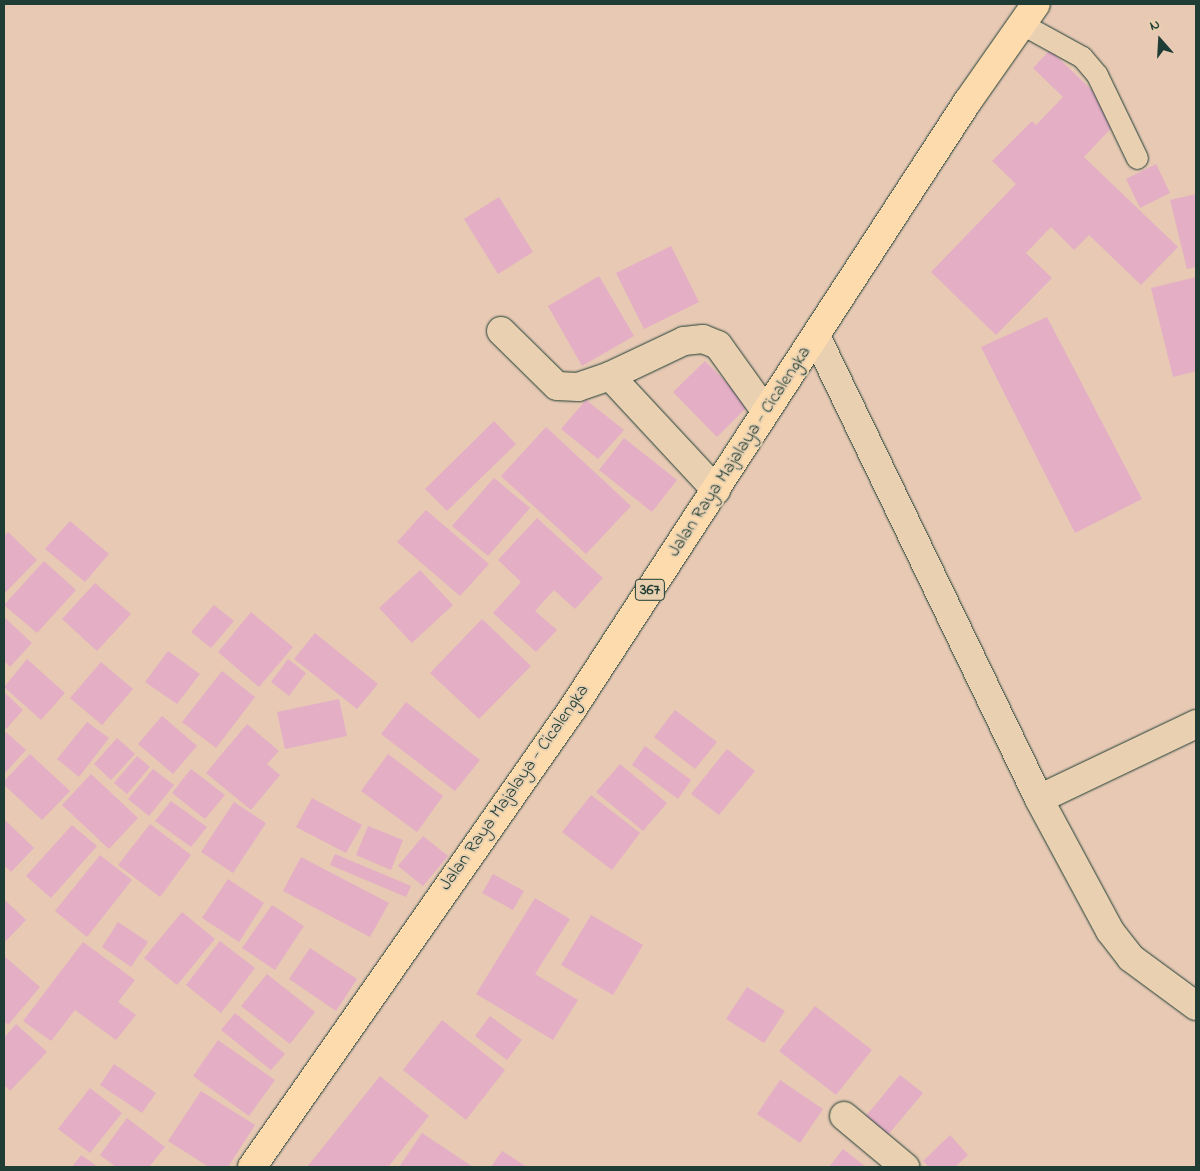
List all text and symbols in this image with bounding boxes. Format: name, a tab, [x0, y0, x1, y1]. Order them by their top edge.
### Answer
text: N	[1147, 14, 1163, 37]
north arrow	[1135, 15, 1185, 65]
street label: Jalan Raya Majalaya - Cicalengka	[664, 343, 816, 561]
road number: 367	[634, 576, 666, 604]
street label: Jalan Raya Majalaya - Cicalengka	[435, 681, 595, 895]

